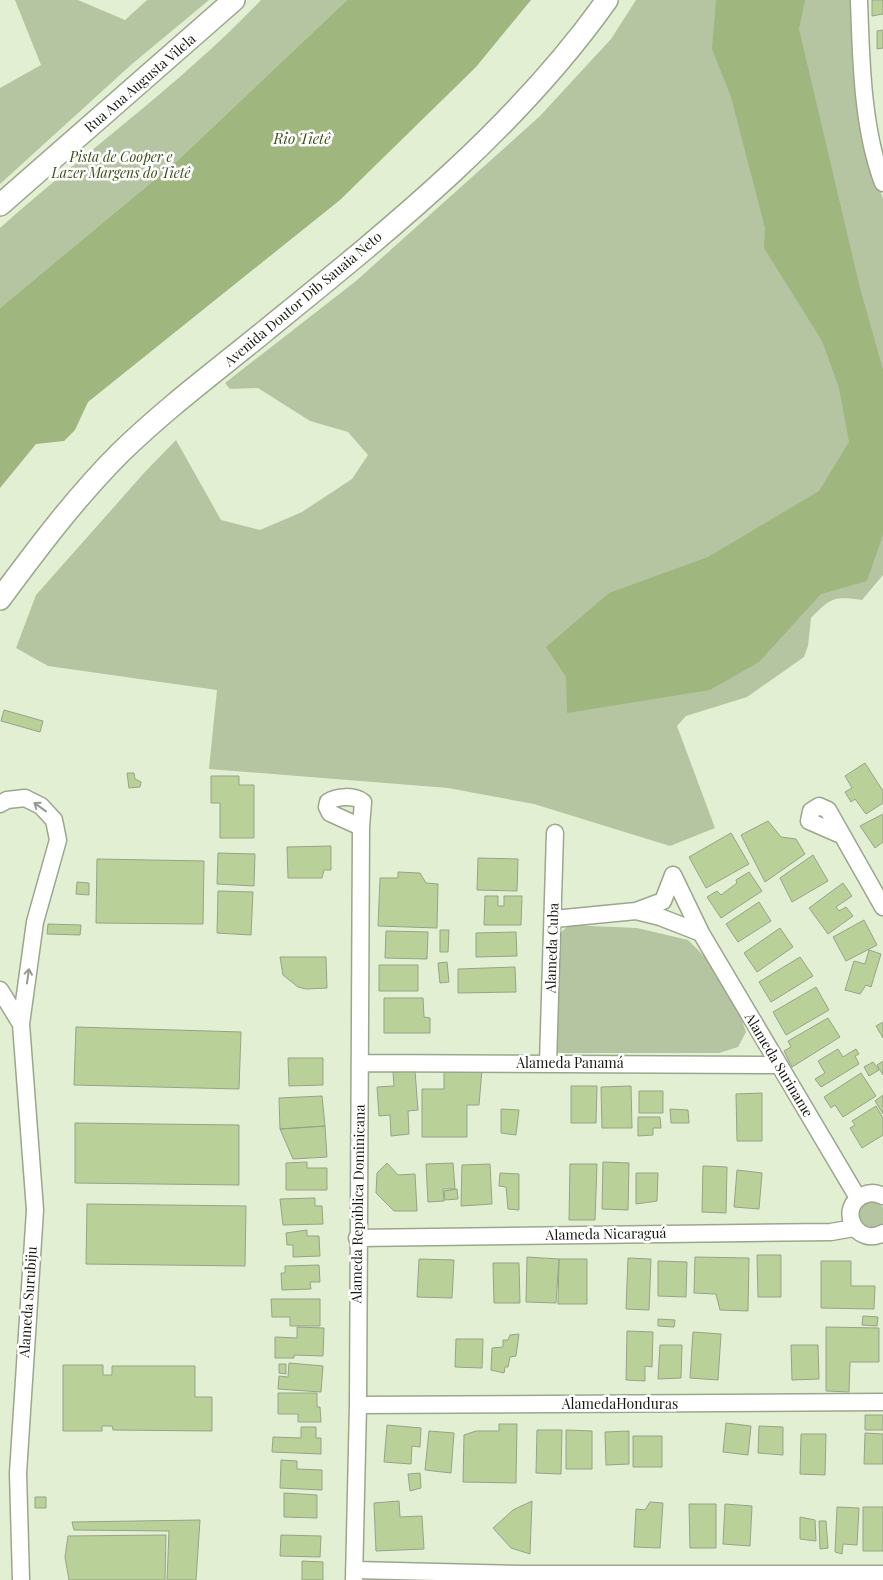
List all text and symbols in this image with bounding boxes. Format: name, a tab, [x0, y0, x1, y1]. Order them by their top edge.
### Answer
street label: Rua Ana Augusta Vilela	[80, 29, 199, 136]
water label: Rio Tietê	[272, 128, 332, 148]
park label: Pista de Cooper e Lazer Margens do Tietê	[50, 147, 192, 182]
street label: Avenida Doutor Dib Sauaia Neto	[219, 227, 386, 371]
one-way arrow	[33, 802, 47, 812]
street label: Alameda Cuba	[540, 902, 563, 994]
one-way arrow	[23, 968, 33, 984]
street label: Alameda Suriname	[740, 1008, 818, 1120]
street label: Alameda Panamá	[515, 1053, 624, 1072]
street label: Alameda República Dominicana	[346, 1104, 369, 1305]
street label: Alameda Nicaraguá	[544, 1223, 667, 1244]
street label: Alameda Surubiju	[14, 1246, 41, 1359]
street label: AlamedaHonduras	[561, 1394, 678, 1413]

